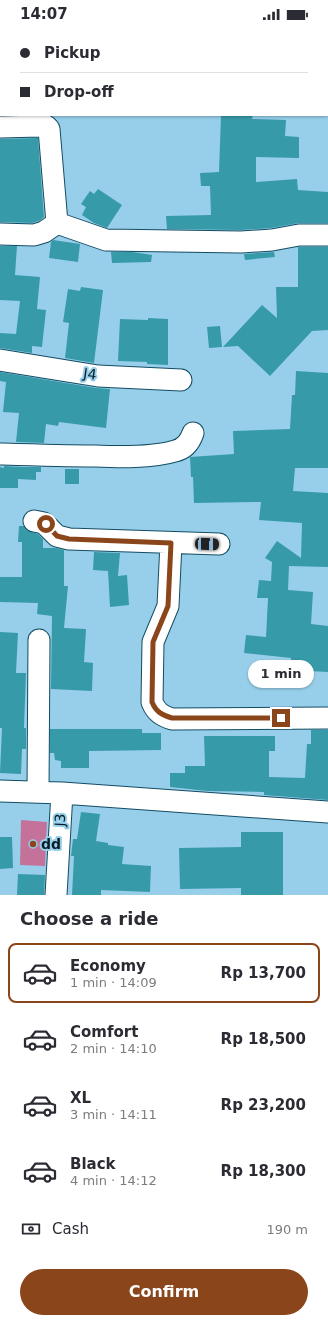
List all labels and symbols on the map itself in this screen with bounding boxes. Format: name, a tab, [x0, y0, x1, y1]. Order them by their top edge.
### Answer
street label: J4	[81, 365, 98, 383]
route start	[37, 515, 55, 533]
car	[195, 538, 219, 550]
callout: 1 min	[248, 660, 314, 688]
route end	[272, 709, 290, 727]
street label: J3	[52, 813, 68, 828]
place label: dd	[41, 836, 61, 852]
marker: dd	[28, 839, 38, 849]

